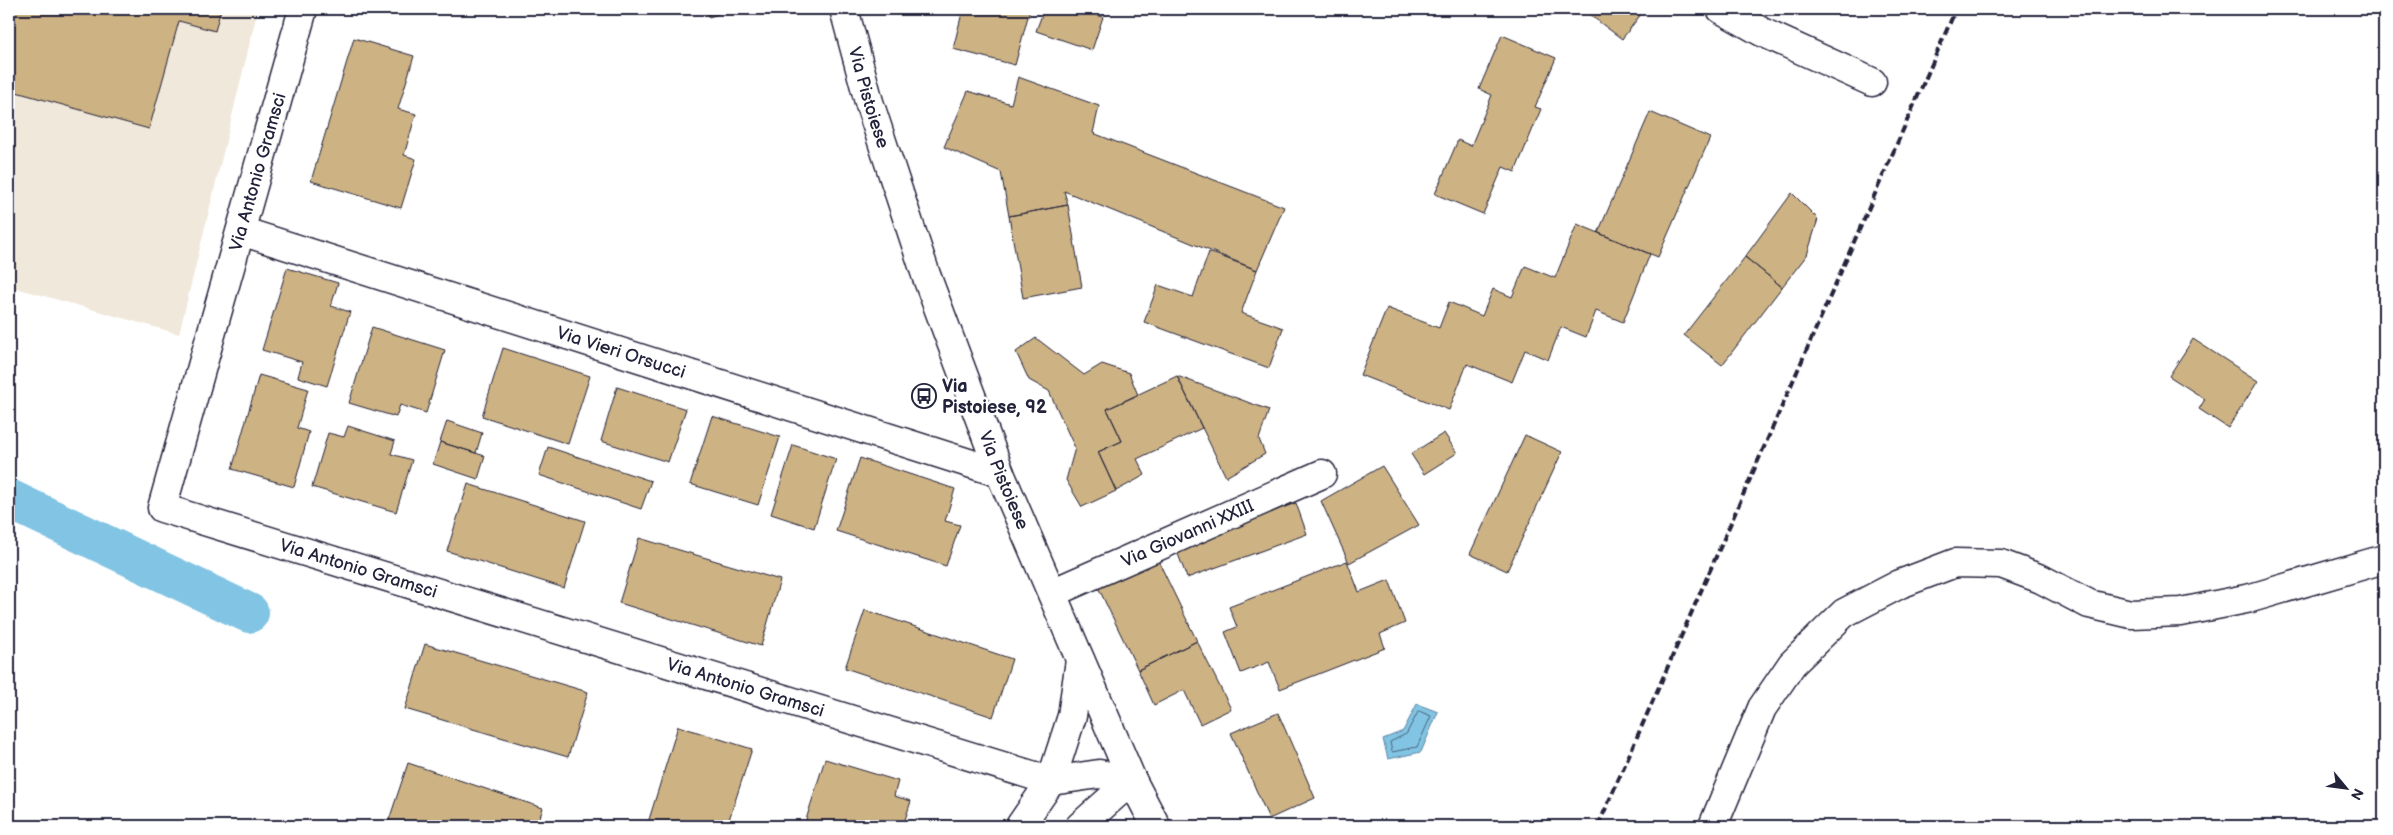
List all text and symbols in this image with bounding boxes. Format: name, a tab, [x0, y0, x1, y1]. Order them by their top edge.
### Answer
street label: Via Pistoiese	[844, 45, 894, 151]
street label: Via Antonio Gramsci	[225, 90, 291, 254]
street label: Via Vieri Orsucci	[554, 322, 688, 383]
place label: Via Pistoiese, 92	[942, 376, 1047, 418]
bus stop icon: Via Pistoiese, 92	[911, 383, 937, 409]
street label: Via Pistoiese	[975, 428, 1034, 533]
street label: Via Giovanni XXIII	[1118, 495, 1257, 572]
street label: Via Antonio Gramsci	[277, 534, 440, 602]
street label: Via Antonio Gramsci	[664, 653, 827, 721]
north arrow	[2320, 762, 2370, 812]
text: N	[2347, 785, 2367, 803]

